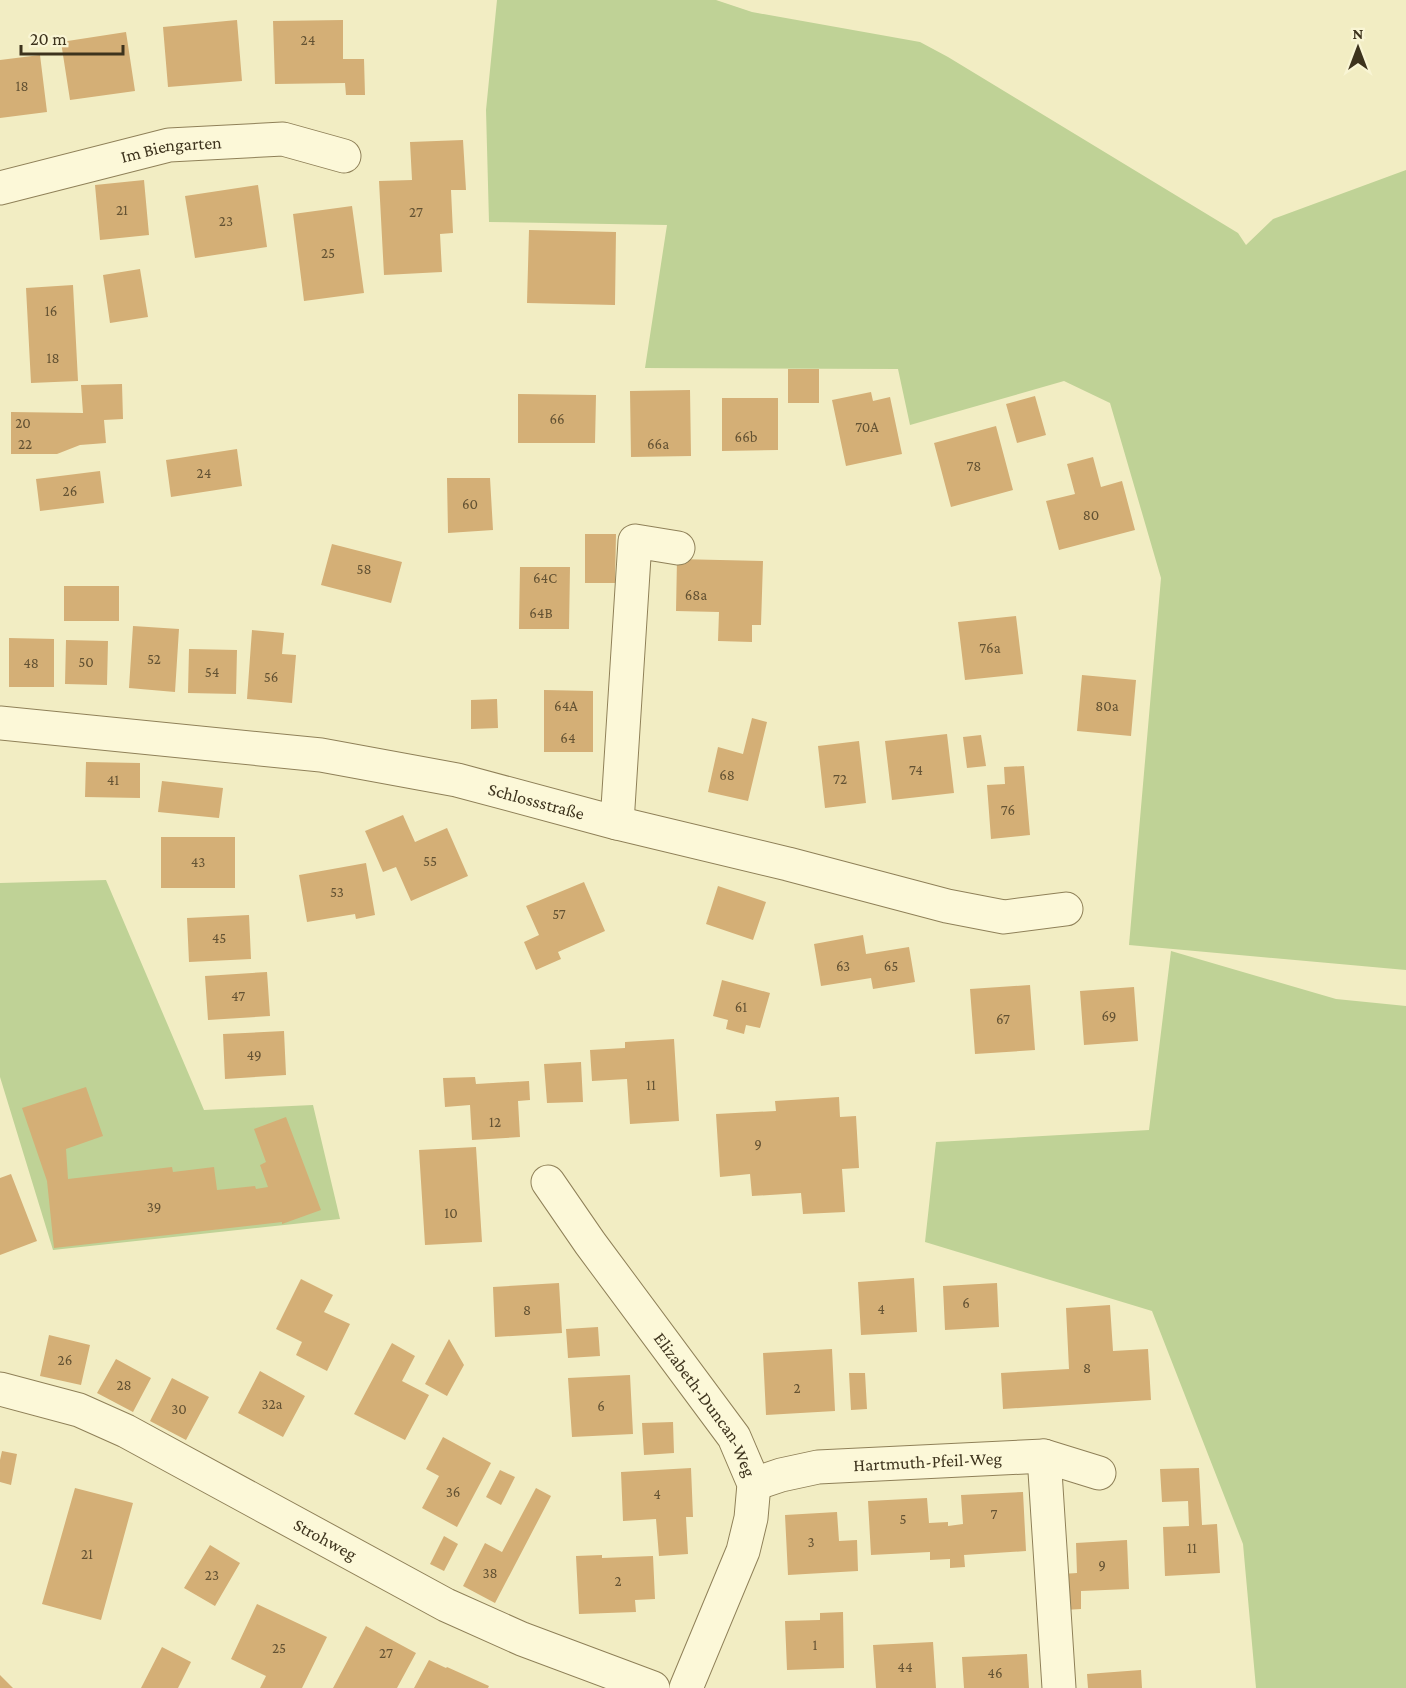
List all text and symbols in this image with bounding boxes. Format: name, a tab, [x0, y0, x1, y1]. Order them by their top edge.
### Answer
scale bar	[21, 18, 123, 56]
north arrow	[1328, 18, 1388, 78]
text: N	[1353, 25, 1364, 42]
text: 20 m	[30, 29, 67, 49]
house number: 24	[301, 32, 315, 48]
house number: 18	[15, 78, 29, 94]
street label: Im Biengarten	[119, 132, 223, 167]
house number: 21	[116, 202, 128, 218]
house number: 27	[409, 204, 423, 220]
house number: 23	[219, 213, 233, 229]
house number: 25	[321, 245, 335, 261]
house number: 16	[45, 303, 57, 319]
house number: 18	[46, 350, 60, 366]
house number: 66	[549, 411, 565, 427]
house number: 20	[15, 415, 31, 431]
house number: 70A	[855, 419, 879, 435]
house number: 66b	[735, 429, 758, 445]
house number: 22	[18, 436, 32, 452]
house number: 66a	[647, 436, 669, 452]
house number: 78	[967, 458, 981, 474]
house number: 24	[197, 465, 211, 481]
house number: 26	[63, 483, 77, 499]
house number: 60	[462, 496, 478, 512]
house number: 80	[1083, 507, 1099, 523]
house number: 58	[356, 561, 372, 577]
house number: 64C	[533, 570, 557, 586]
house number: 68a	[685, 587, 707, 603]
house number: 64B	[529, 605, 553, 621]
house number: 76a	[979, 640, 1001, 656]
house number: 52	[147, 651, 161, 667]
house number: 50	[78, 654, 94, 670]
house number: 48	[23, 655, 39, 671]
house number: 54	[205, 664, 219, 680]
house number: 56	[264, 669, 278, 685]
house number: 64A	[554, 698, 578, 714]
house number: 80a	[1095, 698, 1119, 714]
house number: 64	[560, 730, 576, 746]
house number: 74	[909, 762, 923, 778]
house number: 68	[719, 767, 735, 783]
house number: 72	[833, 771, 847, 787]
house number: 41	[107, 772, 119, 788]
street label: Schlossstraße	[486, 779, 587, 824]
house number: 76	[1001, 802, 1015, 818]
house number: 55	[423, 853, 437, 869]
house number: 43	[191, 854, 205, 870]
house number: 53	[330, 884, 344, 900]
house number: 57	[552, 906, 566, 922]
house number: 45	[212, 930, 226, 946]
house number: 63	[836, 958, 850, 974]
house number: 65	[884, 958, 898, 974]
house number: 47	[231, 988, 245, 1004]
house number: 61	[735, 999, 747, 1015]
house number: 69	[1102, 1008, 1116, 1024]
house number: 67	[996, 1011, 1010, 1027]
house number: 49	[246, 1047, 262, 1063]
house number: 11	[646, 1077, 656, 1093]
house number: 12	[489, 1114, 501, 1130]
house number: 9	[754, 1136, 762, 1152]
house number: 39	[147, 1199, 161, 1215]
house number: 10	[444, 1205, 458, 1221]
house number: 6	[962, 1295, 970, 1311]
house number: 4	[877, 1301, 885, 1317]
house number: 8	[523, 1302, 531, 1318]
street label: Elizabeth-Duncan-Weg	[650, 1329, 760, 1480]
house number: 26	[58, 1352, 72, 1368]
house number: 8	[1083, 1360, 1091, 1376]
house number: 28	[116, 1377, 132, 1393]
house number: 2	[793, 1380, 801, 1396]
house number: 32a	[261, 1396, 283, 1412]
house number: 6	[597, 1398, 605, 1414]
house number: 30	[171, 1401, 187, 1417]
street label: Hartmuth-Pfeil-Weg	[853, 1448, 1003, 1475]
house number: 36	[446, 1484, 460, 1500]
house number: 4	[653, 1486, 661, 1502]
house number: 7	[991, 1506, 998, 1522]
house number: 5	[899, 1511, 907, 1527]
street label: Strohweg	[290, 1514, 360, 1565]
house number: 3	[807, 1534, 815, 1550]
house number: 11	[1187, 1540, 1197, 1556]
house number: 21	[81, 1546, 93, 1562]
house number: 9	[1098, 1557, 1106, 1573]
house number: 38	[482, 1565, 498, 1581]
house number: 23	[205, 1567, 219, 1583]
house number: 2	[614, 1573, 622, 1589]
house number: 1	[813, 1637, 818, 1653]
house number: 25	[272, 1640, 286, 1656]
house number: 27	[379, 1645, 393, 1661]
house number: 44	[897, 1659, 913, 1675]
house number: 46	[987, 1665, 1003, 1681]

